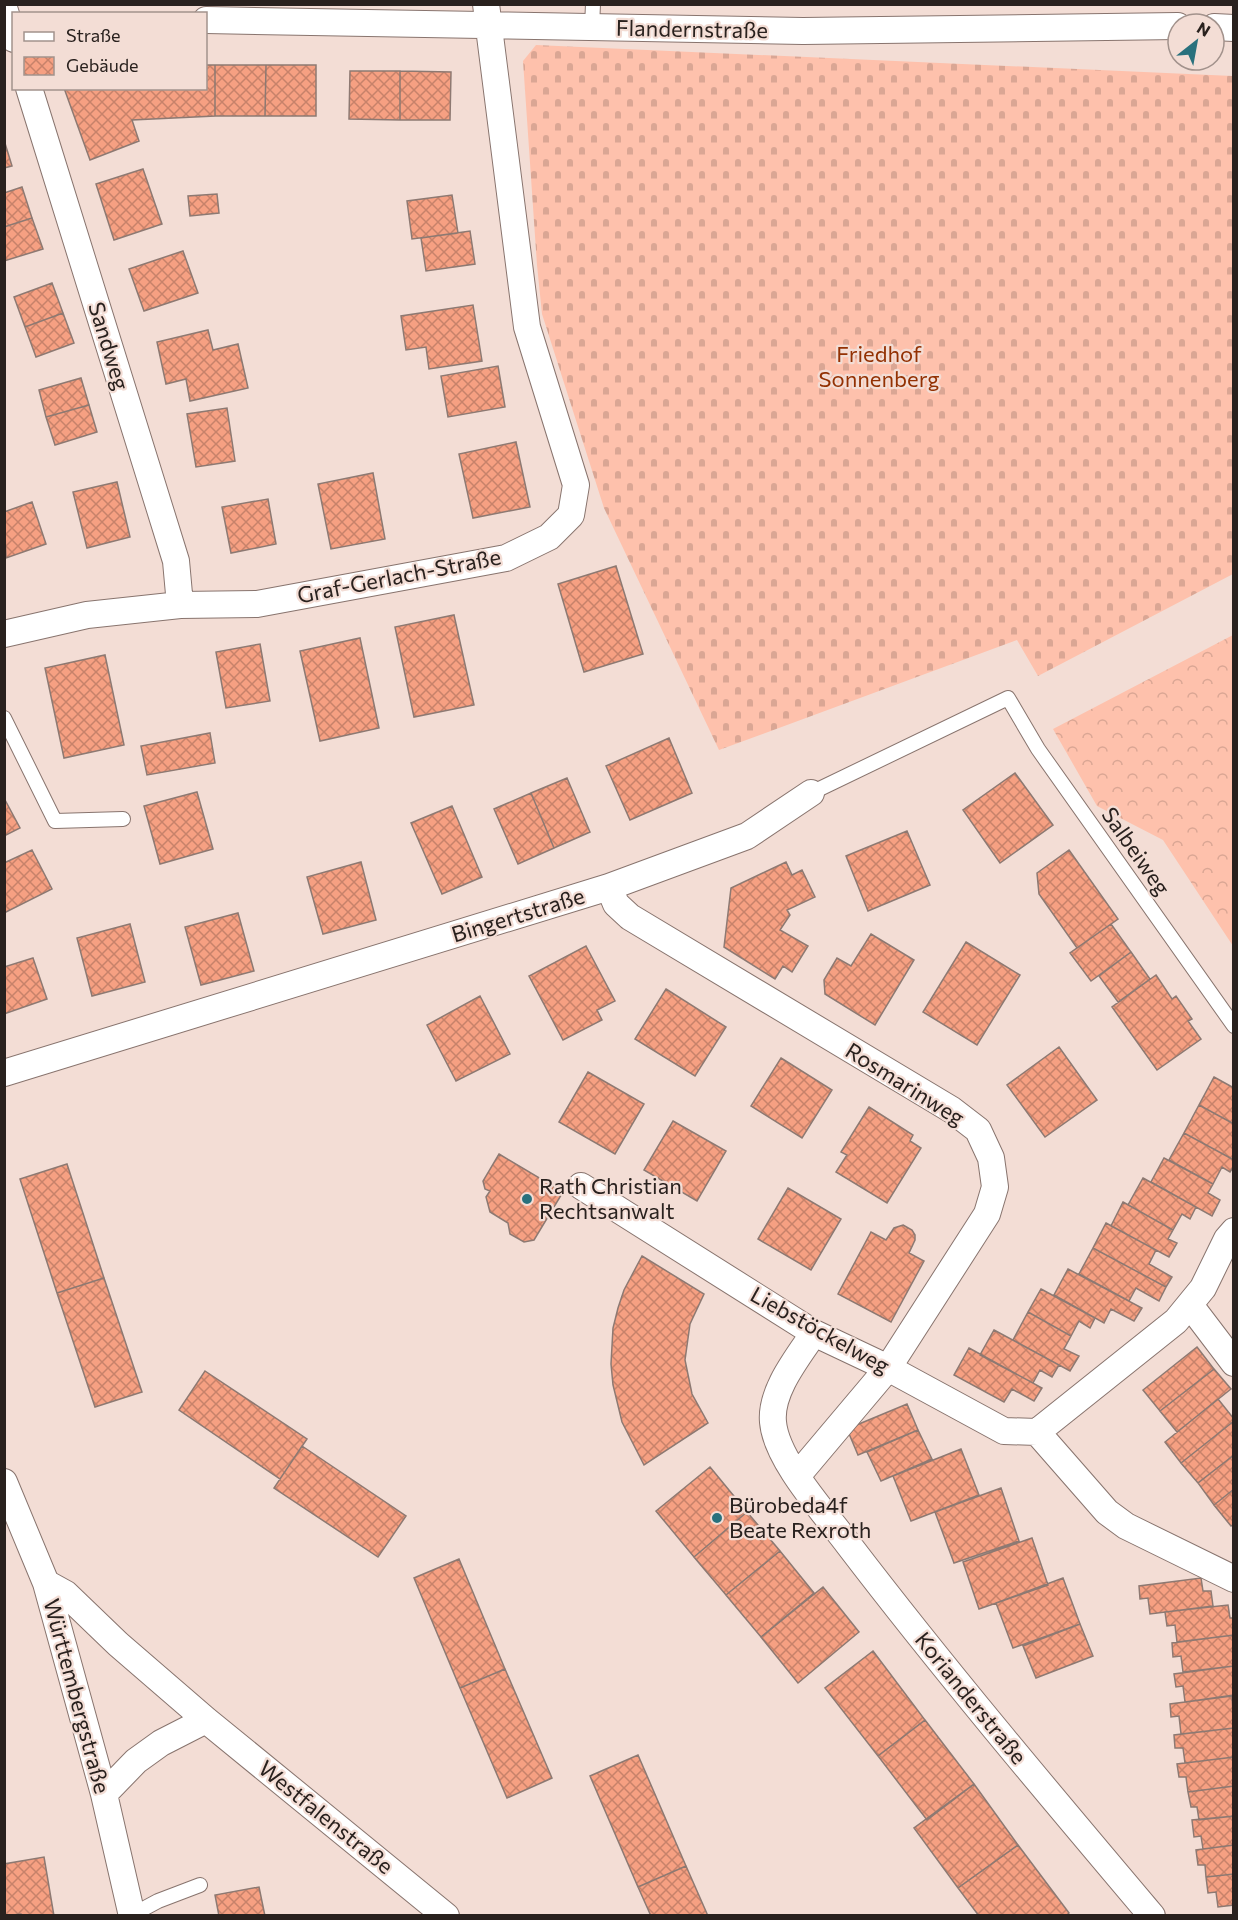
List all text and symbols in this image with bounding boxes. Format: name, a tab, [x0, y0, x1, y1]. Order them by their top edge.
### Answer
legend	[12, 12, 207, 90]
north arrow	[1166, 12, 1226, 72]
street label: Flandernstraße	[616, 14, 768, 43]
text: N	[1194, 17, 1214, 40]
text: Straße	[66, 24, 121, 46]
text: Gebäude	[66, 54, 139, 76]
street label: Sandweg	[83, 299, 136, 393]
park label: Friedhof Sonnenberg	[819, 340, 939, 392]
street label: Graf-Gerlach-Straße	[295, 543, 503, 608]
street label: Salbeiweg	[1096, 802, 1176, 900]
street label: Bingertstraße	[448, 882, 588, 948]
street label: Rosmarinweg	[841, 1036, 970, 1131]
place label: Rath Christian Rechtsanwalt	[539, 1172, 682, 1224]
marker: Rath Christian Rechtsanwalt	[520, 1192, 534, 1206]
street label: Liebstöckelweg	[746, 1280, 895, 1379]
place label: Bürobeda4f Beate Rexroth	[729, 1491, 871, 1543]
marker: Bürobeda4f Beate Rexroth	[710, 1511, 724, 1525]
street label: Württembergstraße	[39, 1596, 116, 1796]
street label: Korianderstraße	[910, 1626, 1033, 1769]
street label: Westfalenstraße	[254, 1754, 399, 1879]

